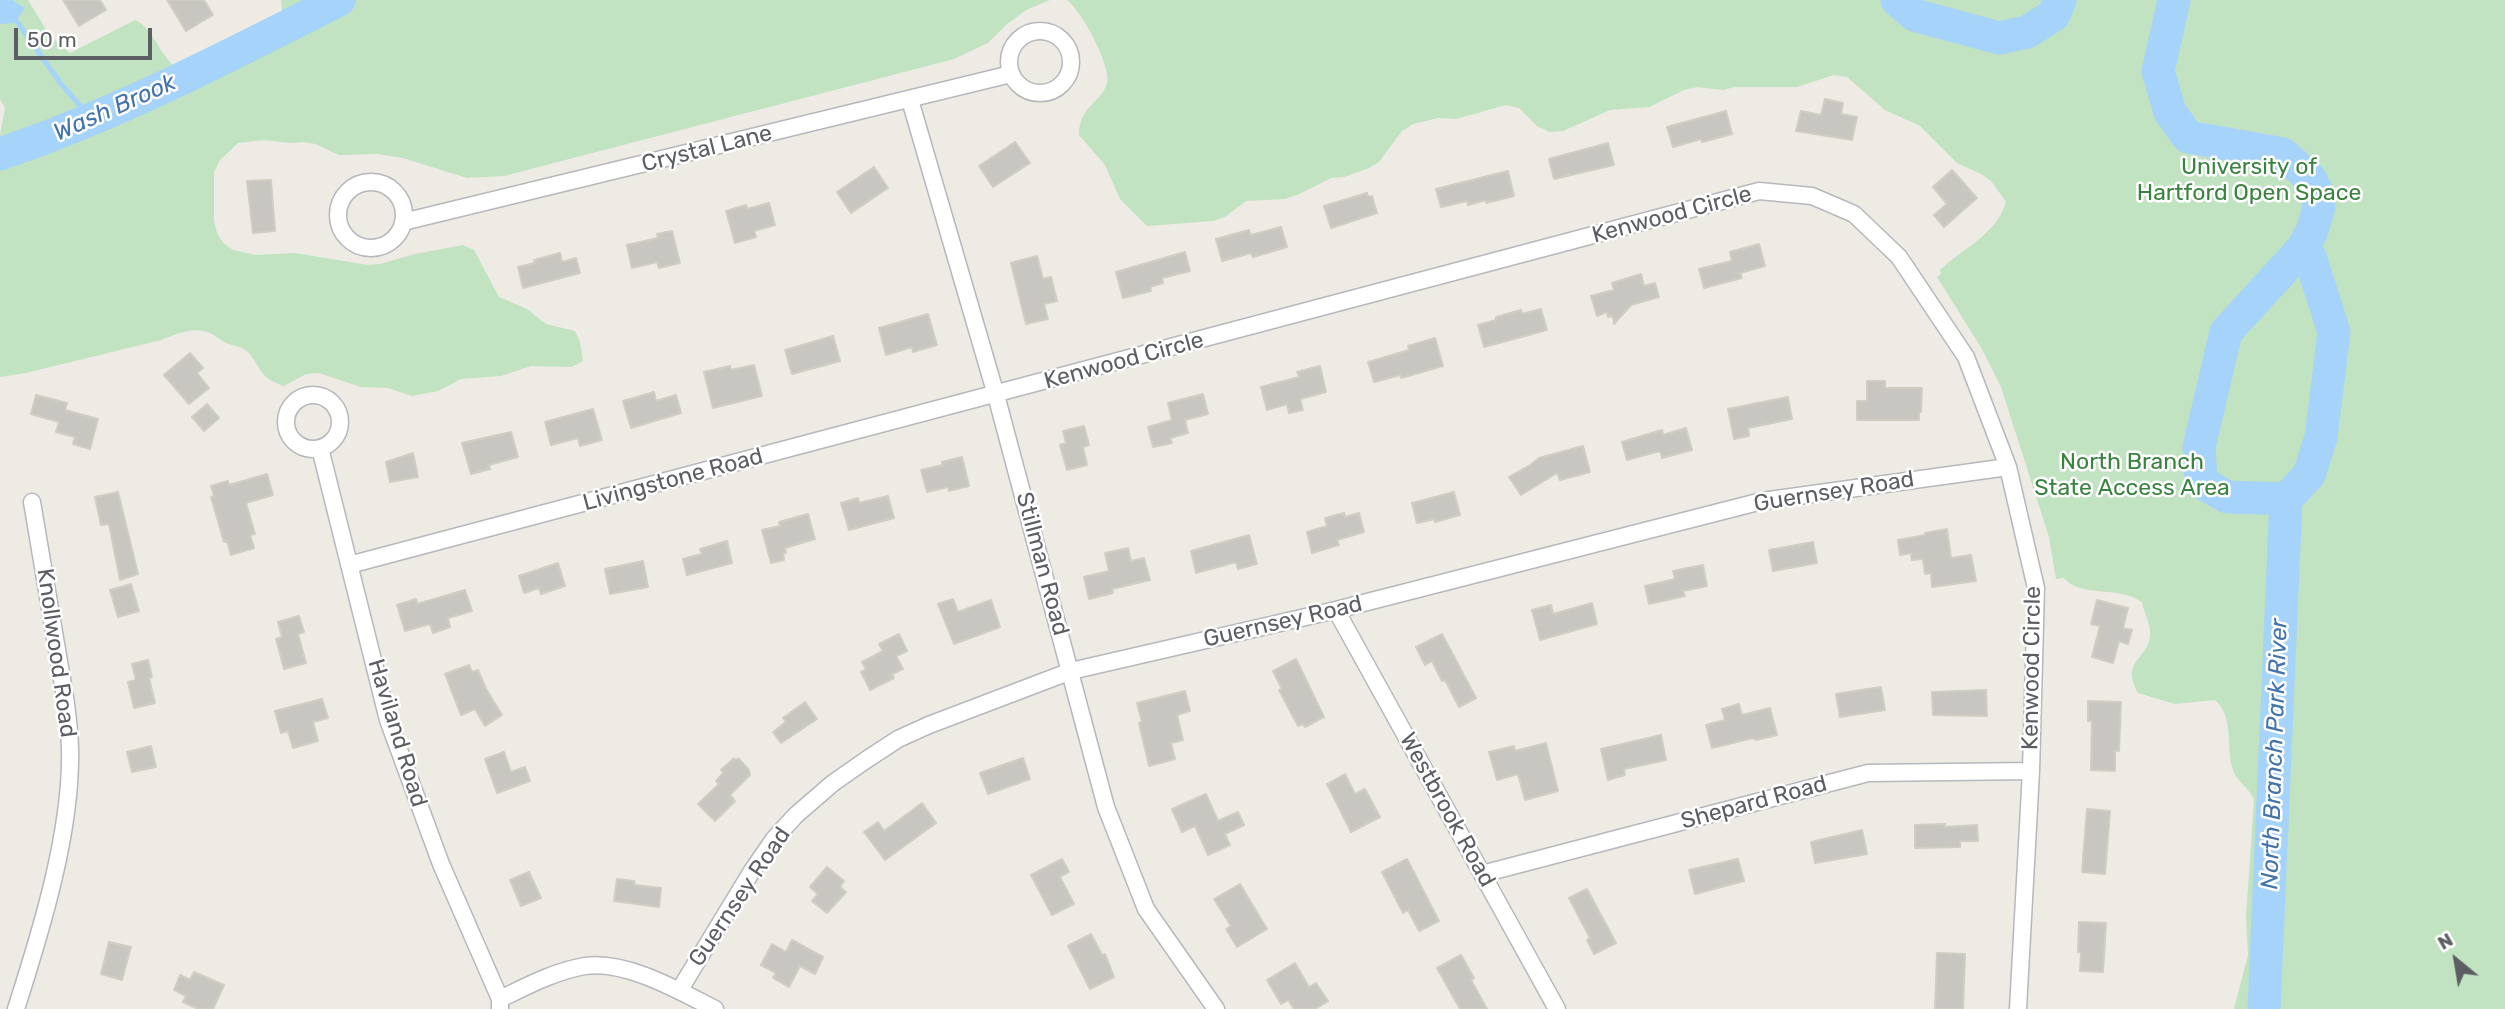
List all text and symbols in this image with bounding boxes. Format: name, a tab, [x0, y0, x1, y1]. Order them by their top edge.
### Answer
scale bar	[18, 14, 156, 58]
text: 50 m	[27, 27, 77, 52]
water label: Wash Brook	[49, 68, 181, 148]
street label: Crystal Lane	[639, 119, 775, 179]
park label: University of Hartford Open Space	[2137, 153, 2361, 207]
street label: Kenwood Circle	[1589, 180, 1755, 250]
street label: Kenwood Circle	[1041, 326, 1207, 396]
street label: Livingstone Road	[580, 443, 766, 517]
park label: North Branch State Access Area	[2034, 448, 2230, 502]
street label: Guernsey Road	[1752, 466, 1916, 518]
street label: Stillman Road	[1010, 489, 1074, 639]
street label: Knollwood Road	[30, 567, 82, 739]
street label: Kenwood Circle	[2017, 586, 2047, 750]
street label: Guernsey Road	[1201, 590, 1365, 654]
water label: North Branch Park River	[2256, 618, 2294, 890]
street label: Haviland Road	[361, 656, 433, 810]
street label: Westbrook Road	[1393, 728, 1501, 892]
street label: Shepard Road	[1678, 770, 1830, 836]
street label: Guernsey Road	[683, 822, 797, 972]
north arrow	[2421, 925, 2491, 995]
text: N	[2434, 928, 2457, 955]

